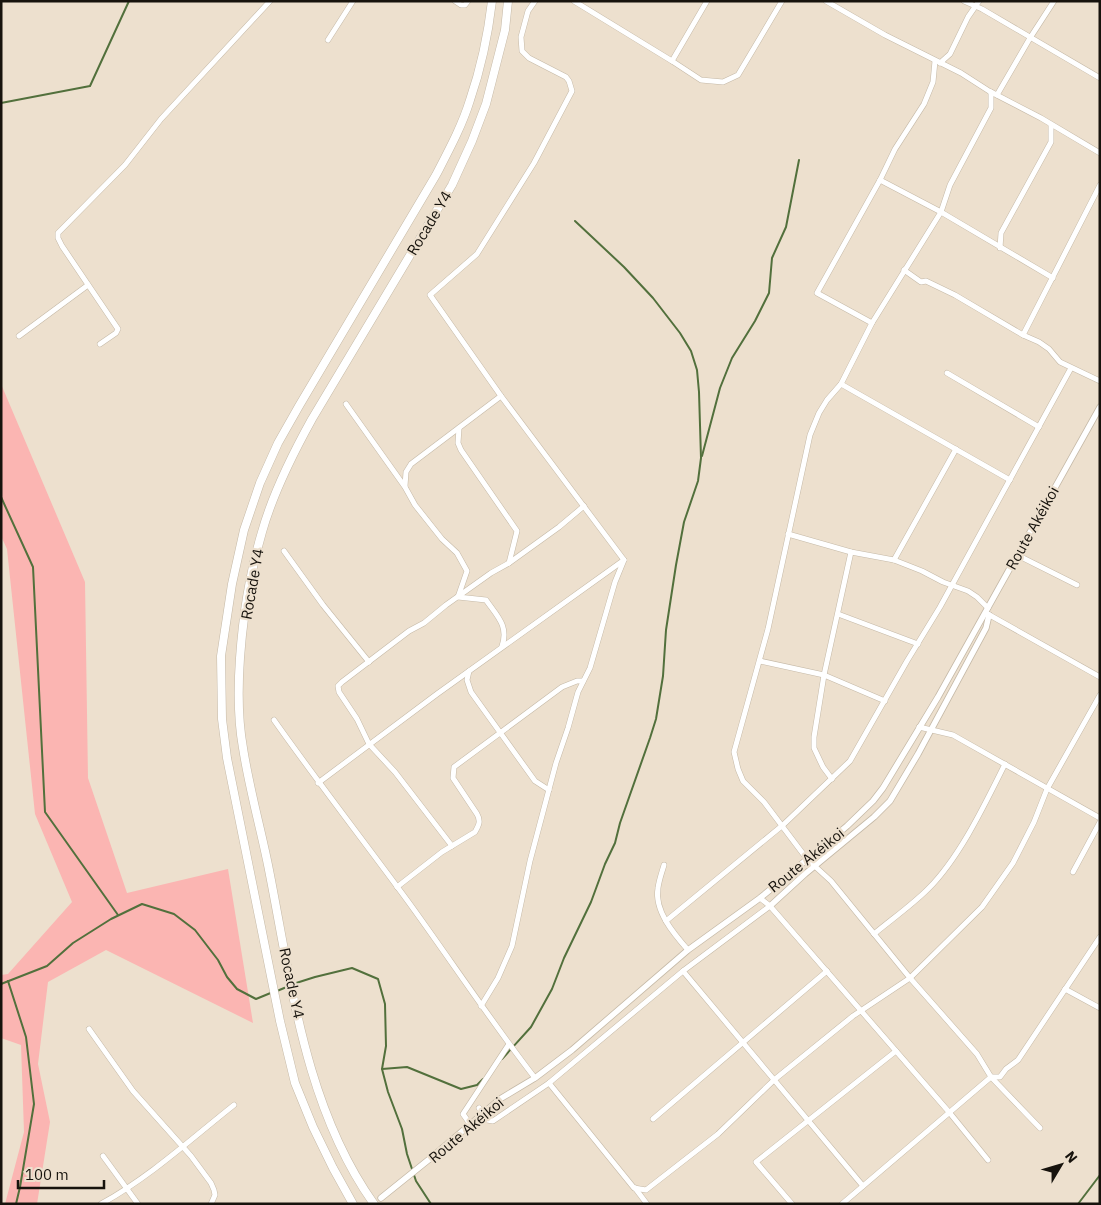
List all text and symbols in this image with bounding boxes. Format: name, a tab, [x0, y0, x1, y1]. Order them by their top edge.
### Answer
street label: Rocade Y4	[402, 187, 456, 259]
street label: Route Akéikoi	[1001, 483, 1063, 573]
street label: Rocade Y4	[236, 547, 268, 621]
street label: Route Akéikoi	[764, 824, 848, 896]
street label: Rocade Y4	[275, 946, 309, 1020]
street label: Route Akéikoi	[425, 1093, 507, 1167]
north arrow	[1036, 1140, 1086, 1190]
text: N	[1061, 1147, 1081, 1167]
scale bar	[18, 1158, 104, 1190]
text: 100 m	[25, 1165, 69, 1184]

